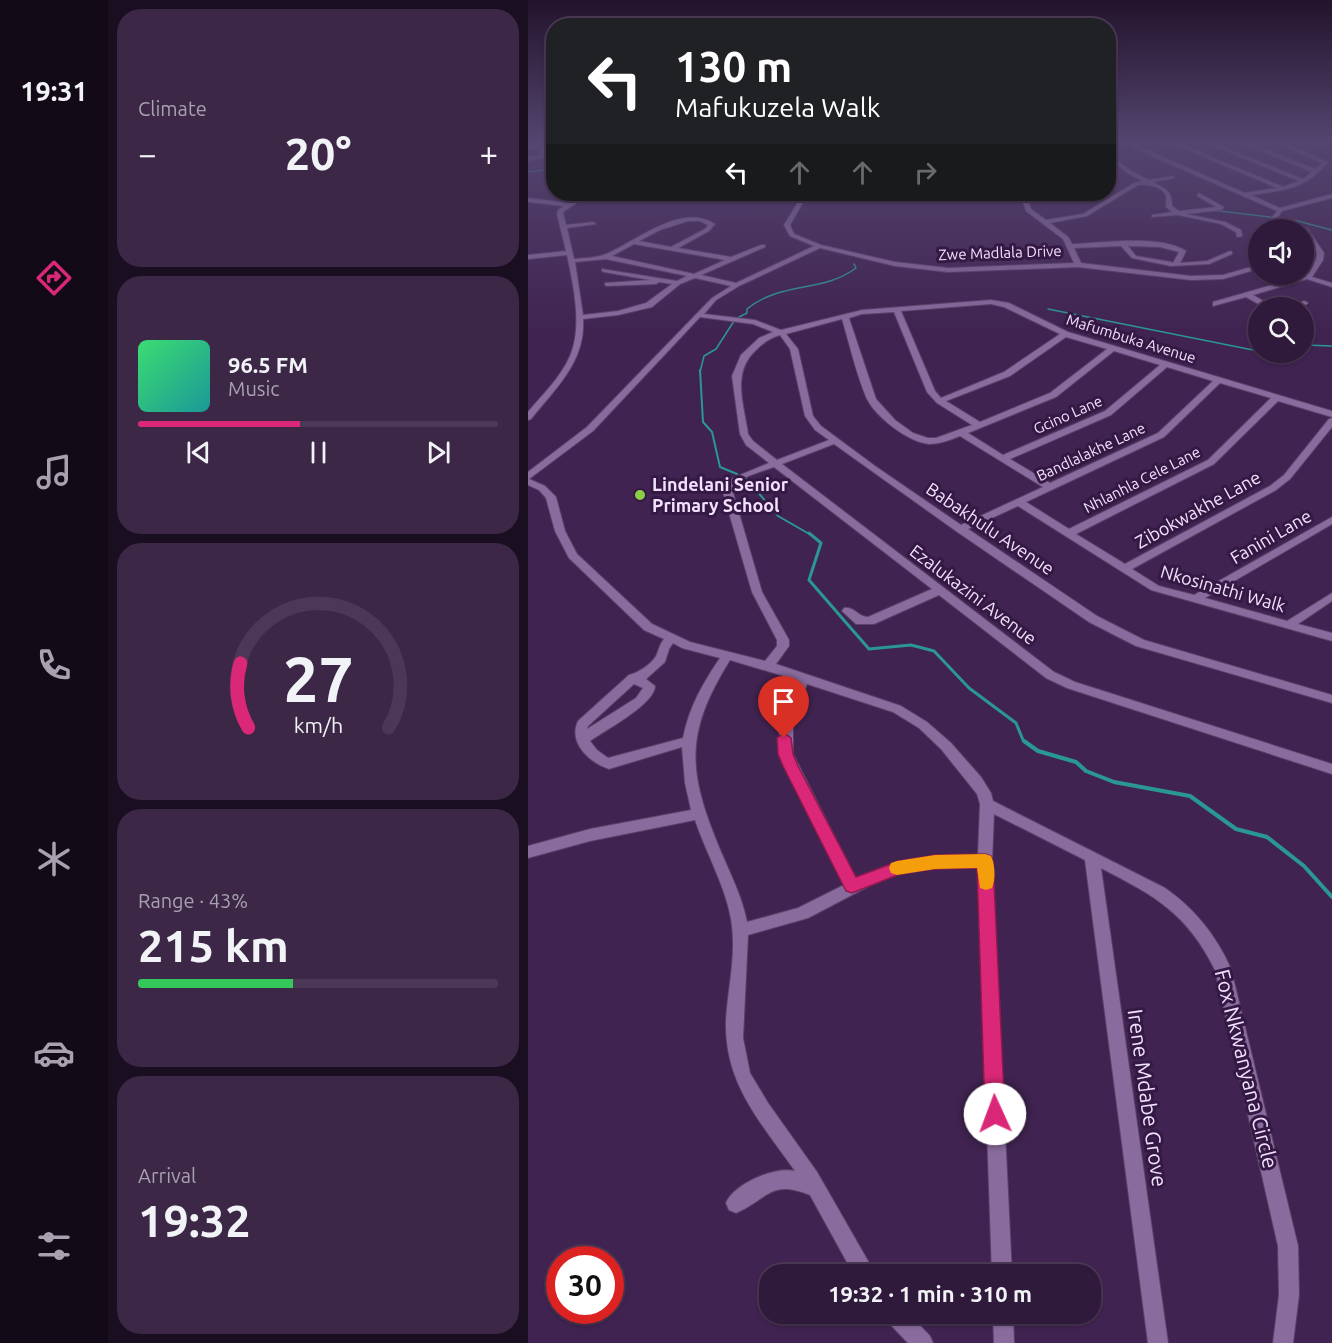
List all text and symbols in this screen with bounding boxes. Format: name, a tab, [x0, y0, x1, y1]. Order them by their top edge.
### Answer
icon: left	[576, 42, 654, 120]
text: 130 m	[675, 43, 792, 90]
text: 19:31	[20, 76, 88, 106]
text: Mafukuzela Walk	[675, 92, 880, 122]
text: Climate	[138, 97, 207, 120]
text: 20°	[285, 128, 351, 179]
text: −	[138, 135, 157, 172]
text: +	[479, 135, 498, 172]
icon: left	[720, 156, 753, 189]
icon: ahead	[783, 156, 816, 189]
icon: ahead	[846, 156, 879, 189]
icon: right	[909, 156, 942, 189]
map controls	[1248, 219, 1314, 363]
button: sound	[1248, 219, 1314, 285]
street label: Zwe Madlala Drive	[938, 242, 1062, 263]
icon: directions	[33, 257, 75, 299]
button: search	[1248, 297, 1314, 363]
street label: Mafumbuka Avenue	[1064, 311, 1198, 366]
text: 96.5 FM	[228, 352, 308, 377]
text: Music	[228, 377, 280, 400]
street label: Gcino Lane	[1031, 392, 1105, 437]
street label: Bandlalakhe Lane	[1034, 419, 1148, 484]
icon: previous	[182, 436, 215, 469]
icon: pause	[302, 436, 335, 469]
icon: next	[422, 436, 455, 469]
street label: Nhlanhla Cele Lane	[1081, 443, 1203, 516]
icon: music	[33, 451, 75, 493]
street label: Zibokwakhe Lane	[1131, 466, 1264, 552]
place label: Lindelani Senior Primary School	[652, 474, 789, 515]
street label: Babakhulu Avenue	[923, 478, 1058, 578]
marker: Lindelani Senior Primary School	[633, 488, 647, 502]
street label: Fanini Lane	[1226, 505, 1315, 567]
street label: Ezalukazini Avenue	[906, 540, 1041, 648]
street label: Nkosinathi Walk	[1159, 561, 1288, 615]
icon: phone	[33, 644, 75, 686]
text: 27	[283, 645, 353, 715]
pin	[758, 676, 809, 738]
icon: arrive	[767, 685, 800, 718]
text: km/h	[293, 714, 343, 738]
icon: climate	[33, 838, 75, 880]
text: Range · 43%	[138, 889, 248, 912]
text: 215 km	[138, 920, 289, 971]
street label: Fox Nkwanyana Circle	[1211, 967, 1283, 1171]
street label: Irene Mdabe Grove	[1124, 1007, 1172, 1188]
icon: car	[33, 1032, 75, 1074]
position arrow	[963, 1082, 1027, 1146]
text: Arrival	[138, 1164, 196, 1187]
text: 19:32	[138, 1195, 251, 1246]
icon: filters	[33, 1225, 75, 1267]
speed limit sign: 30	[546, 1246, 624, 1324]
text: 19:32 · 1 min · 310 m	[828, 1281, 1032, 1306]

